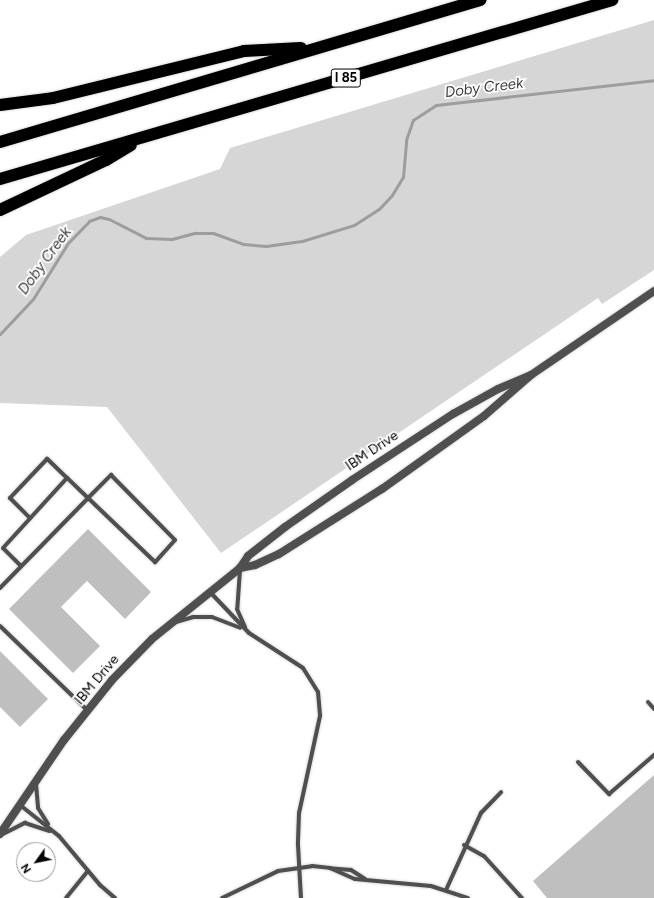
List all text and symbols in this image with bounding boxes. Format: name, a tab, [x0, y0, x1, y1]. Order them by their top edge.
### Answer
road number: I 85	[330, 67, 362, 89]
water label: Doby Creek	[444, 74, 524, 102]
water label: Doby Creek	[15, 224, 75, 298]
street label: IBM Drive	[342, 427, 402, 475]
street label: IBM Drive	[71, 652, 123, 708]
north arrow	[16, 842, 56, 882]
text: N	[19, 861, 34, 875]

